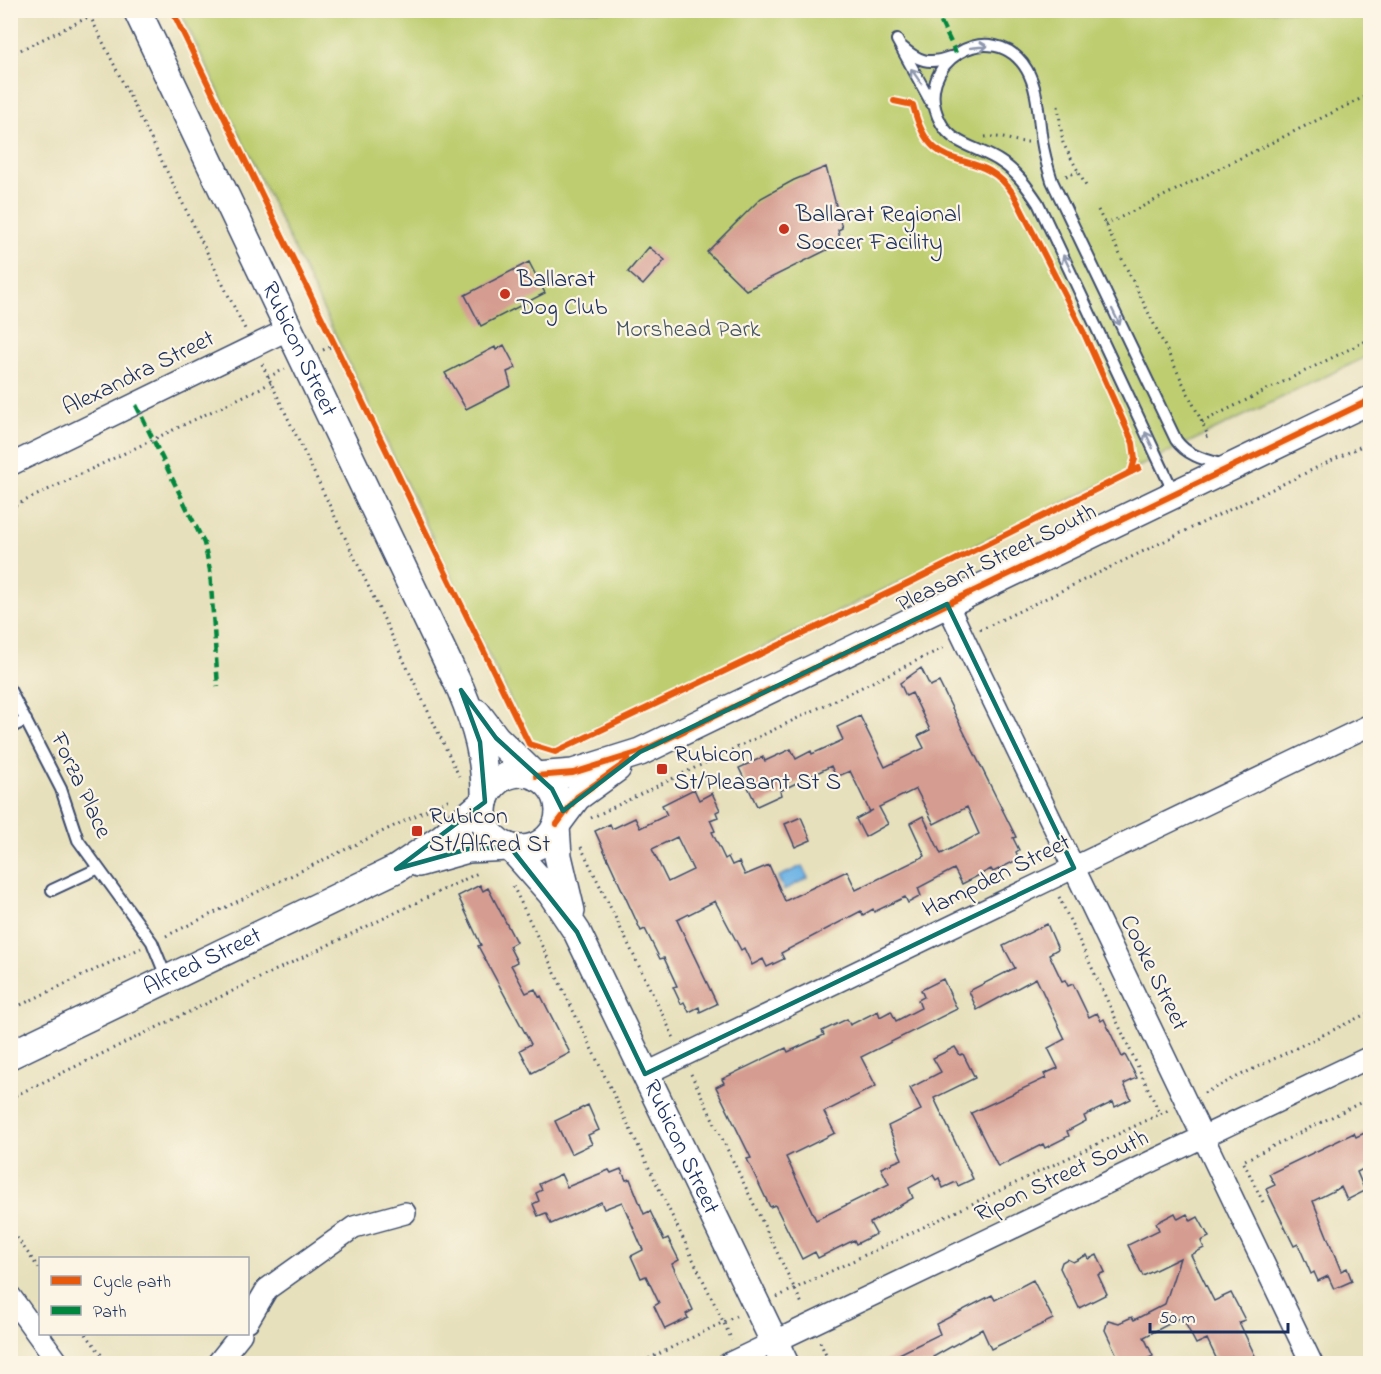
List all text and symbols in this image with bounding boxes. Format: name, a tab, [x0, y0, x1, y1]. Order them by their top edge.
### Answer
one-way arrow	[969, 41, 989, 52]
one-way arrow	[910, 68, 922, 85]
place label: Ballarat Regional Soccer Facility	[795, 198, 961, 262]
marker: Ballarat Regional Soccer Facility	[777, 222, 791, 236]
one-way arrow	[1060, 255, 1072, 273]
place label: Ballarat Dog Club	[516, 263, 608, 326]
street label: Rubicon Street	[252, 276, 346, 423]
marker: Ballarat Dog Club	[498, 287, 512, 301]
one-way arrow	[1111, 307, 1123, 325]
park label: Morshead Park	[616, 313, 761, 348]
street label: Alexandra Street	[57, 322, 221, 426]
one-way arrow	[1143, 432, 1155, 450]
street label: Pleasant Street South	[891, 495, 1103, 623]
street label: Forza Place	[40, 726, 120, 845]
place label: Rubicon St/Pleasant St S	[674, 738, 841, 801]
marker: Rubicon St/Pleasant St S	[655, 762, 669, 776]
place label: Rubicon St/Alfred St	[429, 800, 550, 863]
marker: Rubicon St/Alfred St	[410, 824, 424, 838]
street label: Hampden Street	[917, 826, 1077, 928]
street label: Cooke Street	[1110, 909, 1196, 1037]
street label: Alfred Street	[138, 919, 268, 1006]
street label: Rubicon Street	[633, 1074, 728, 1220]
street label: Ripon Street South	[969, 1121, 1155, 1233]
legend	[39, 1257, 249, 1335]
text: Cycle path	[93, 1270, 171, 1296]
scale bar	[1150, 1296, 1288, 1334]
text: Path	[93, 1300, 127, 1326]
text: 50 m	[1159, 1306, 1196, 1332]

